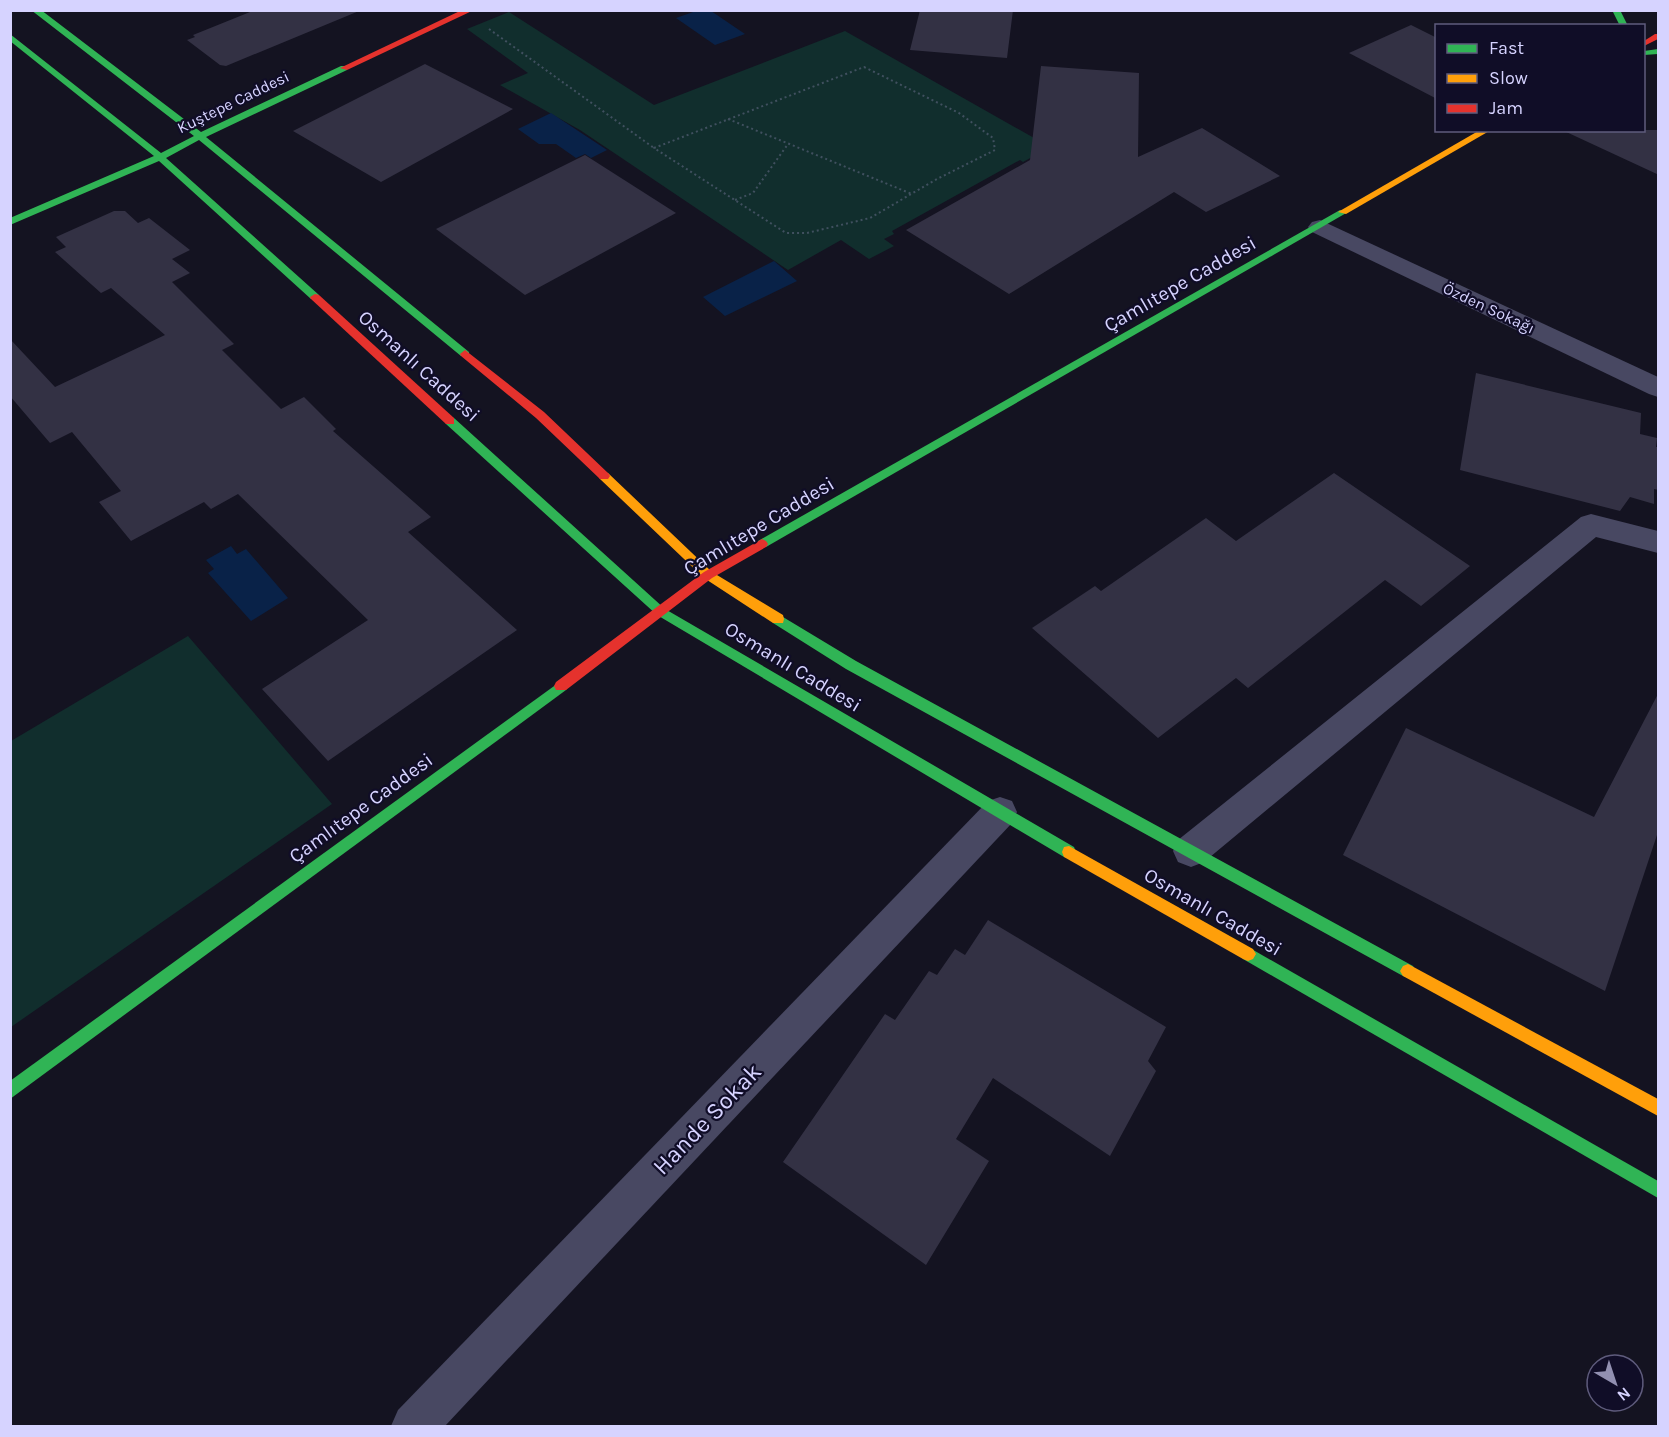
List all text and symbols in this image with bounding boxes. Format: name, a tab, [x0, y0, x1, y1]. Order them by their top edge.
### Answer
legend	[1435, 24, 1645, 132]
text: Fast	[1489, 37, 1524, 59]
street label: Kuştepe Caddesi	[174, 67, 292, 137]
text: Slow	[1489, 67, 1528, 89]
text: Jam	[1489, 97, 1523, 119]
street label: Çamlıtepe Caddesi	[1100, 231, 1260, 337]
street label: Özden Sokağı	[1440, 278, 1538, 338]
street label: Osmanlı Caddesi	[354, 306, 484, 426]
street label: Çamlıtepe Caddesi	[679, 472, 839, 580]
street label: Osmanlı Caddesi	[721, 617, 865, 717]
street label: Çamlıtepe Caddesi	[285, 748, 437, 868]
street label: Osmanlı Caddesi	[1140, 863, 1286, 961]
street label: Hande Sokak	[647, 1058, 767, 1180]
north arrow	[1585, 1353, 1645, 1413]
text: N	[1614, 1383, 1635, 1405]

